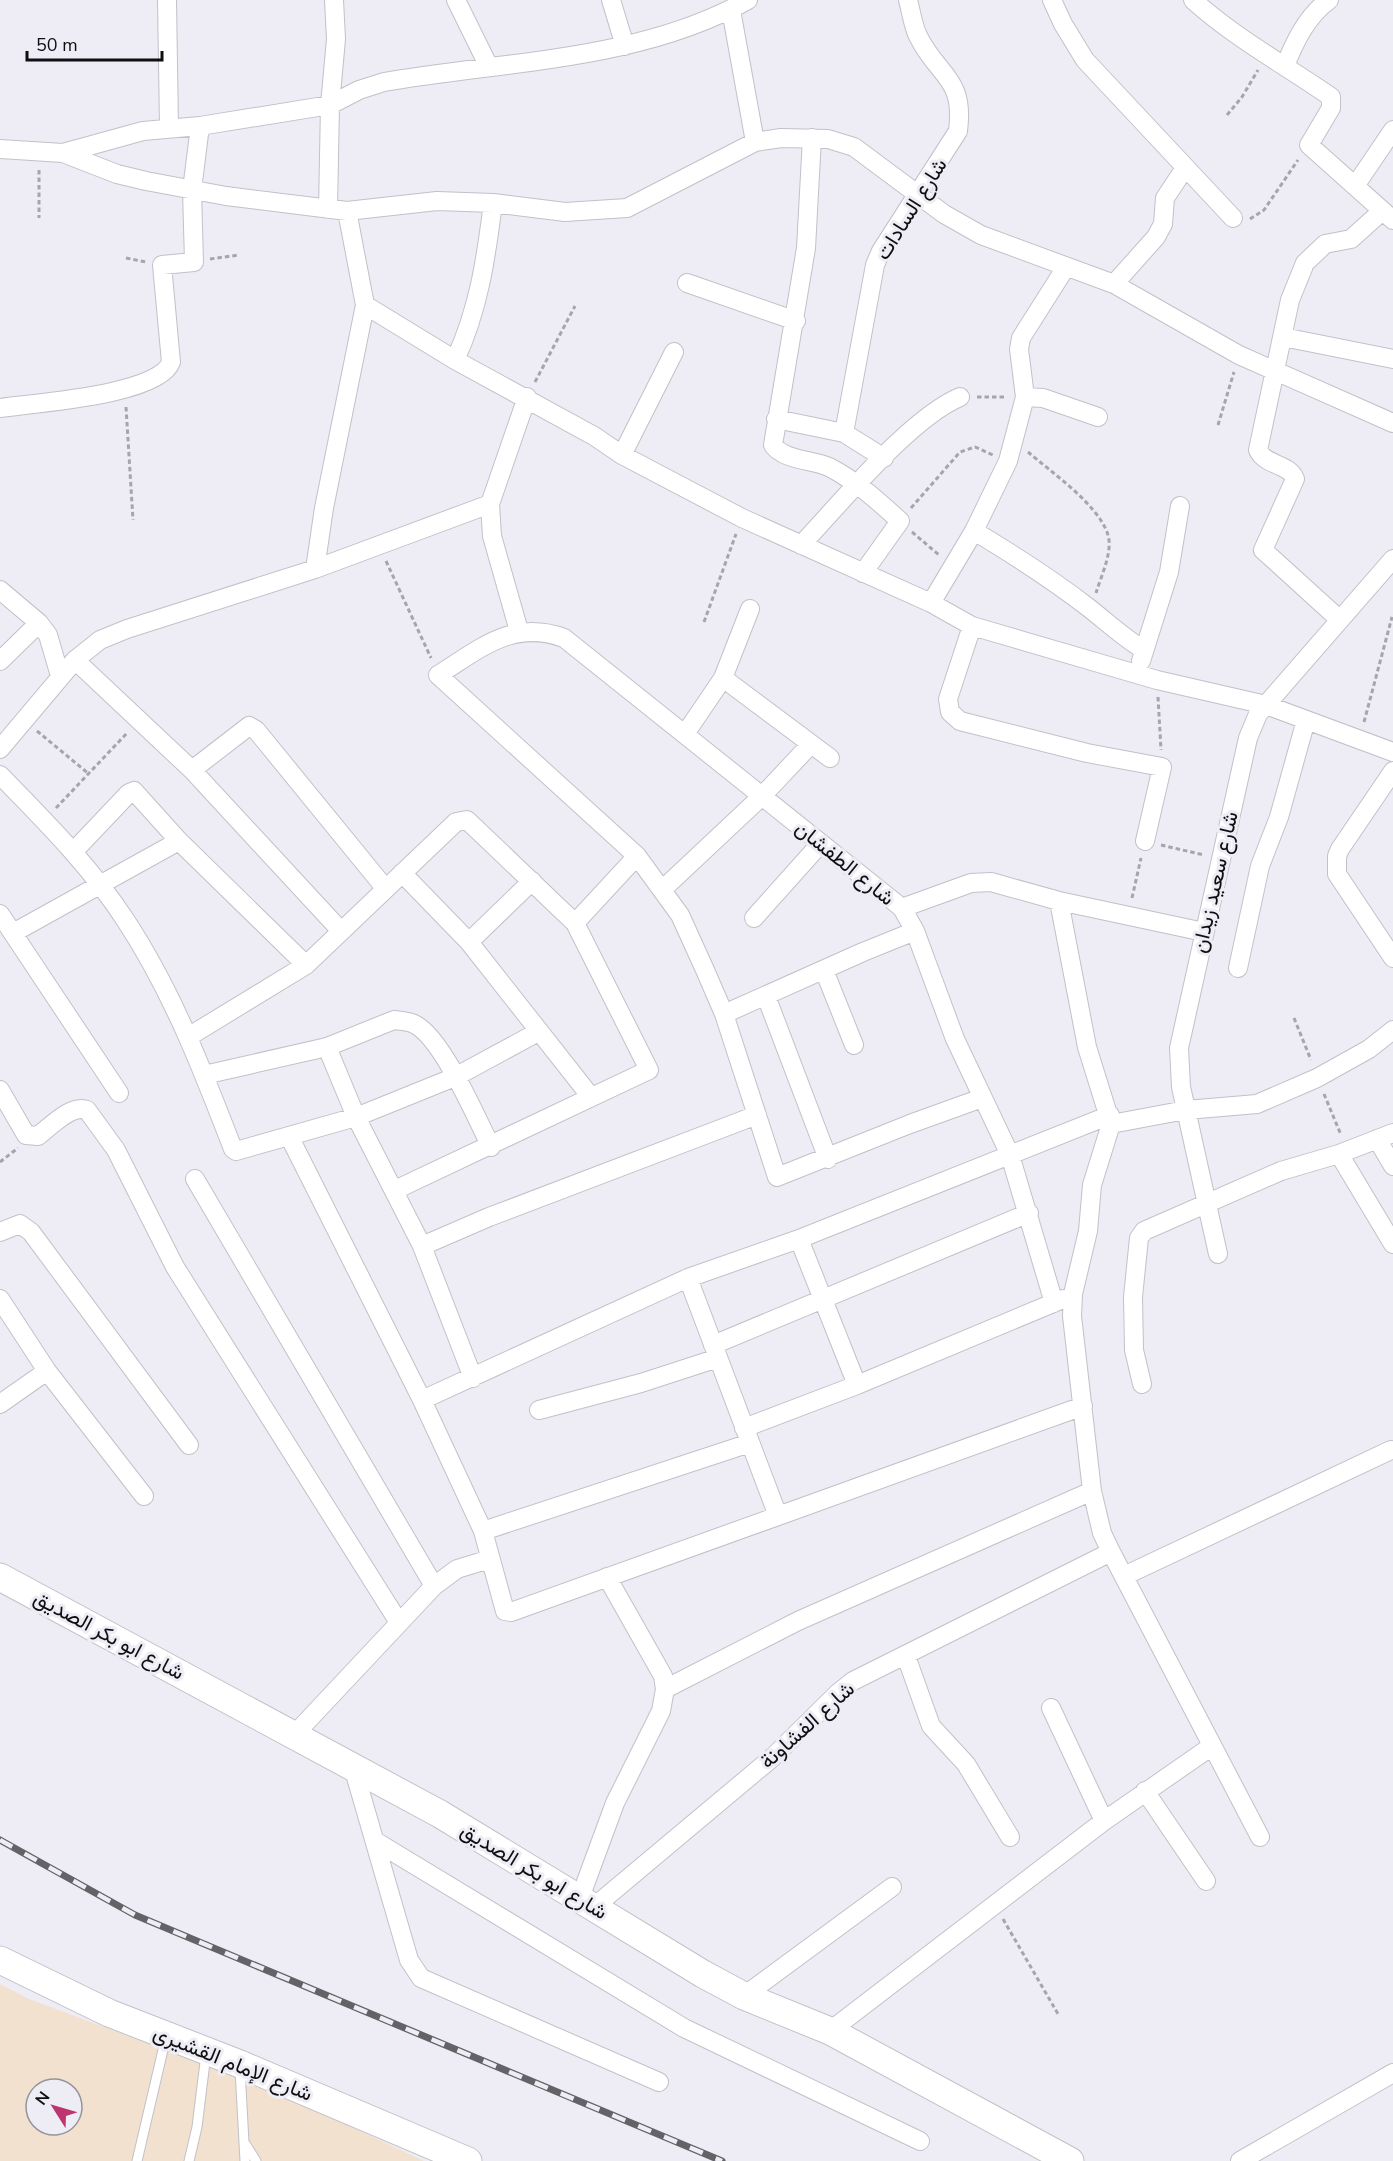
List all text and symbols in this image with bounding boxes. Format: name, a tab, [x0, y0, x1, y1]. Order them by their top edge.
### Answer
scale bar	[27, 24, 162, 62]
text: 50 m	[36, 33, 78, 57]
street label: شارع السادات	[869, 153, 953, 265]
street label: شارع سعيد زيدان	[1185, 809, 1245, 955]
street label: شارع الطفشان	[789, 814, 901, 912]
street label: شارع ابو بكر الصديق	[29, 1583, 189, 1687]
street label: شارع الفشاونة	[754, 1675, 860, 1775]
street label: شارع ابو بكر الصديق	[455, 1816, 613, 1926]
street label: شارع الإمام القشيرى	[149, 2018, 317, 2108]
north arrow	[24, 2077, 84, 2137]
text: N	[30, 2087, 55, 2110]

